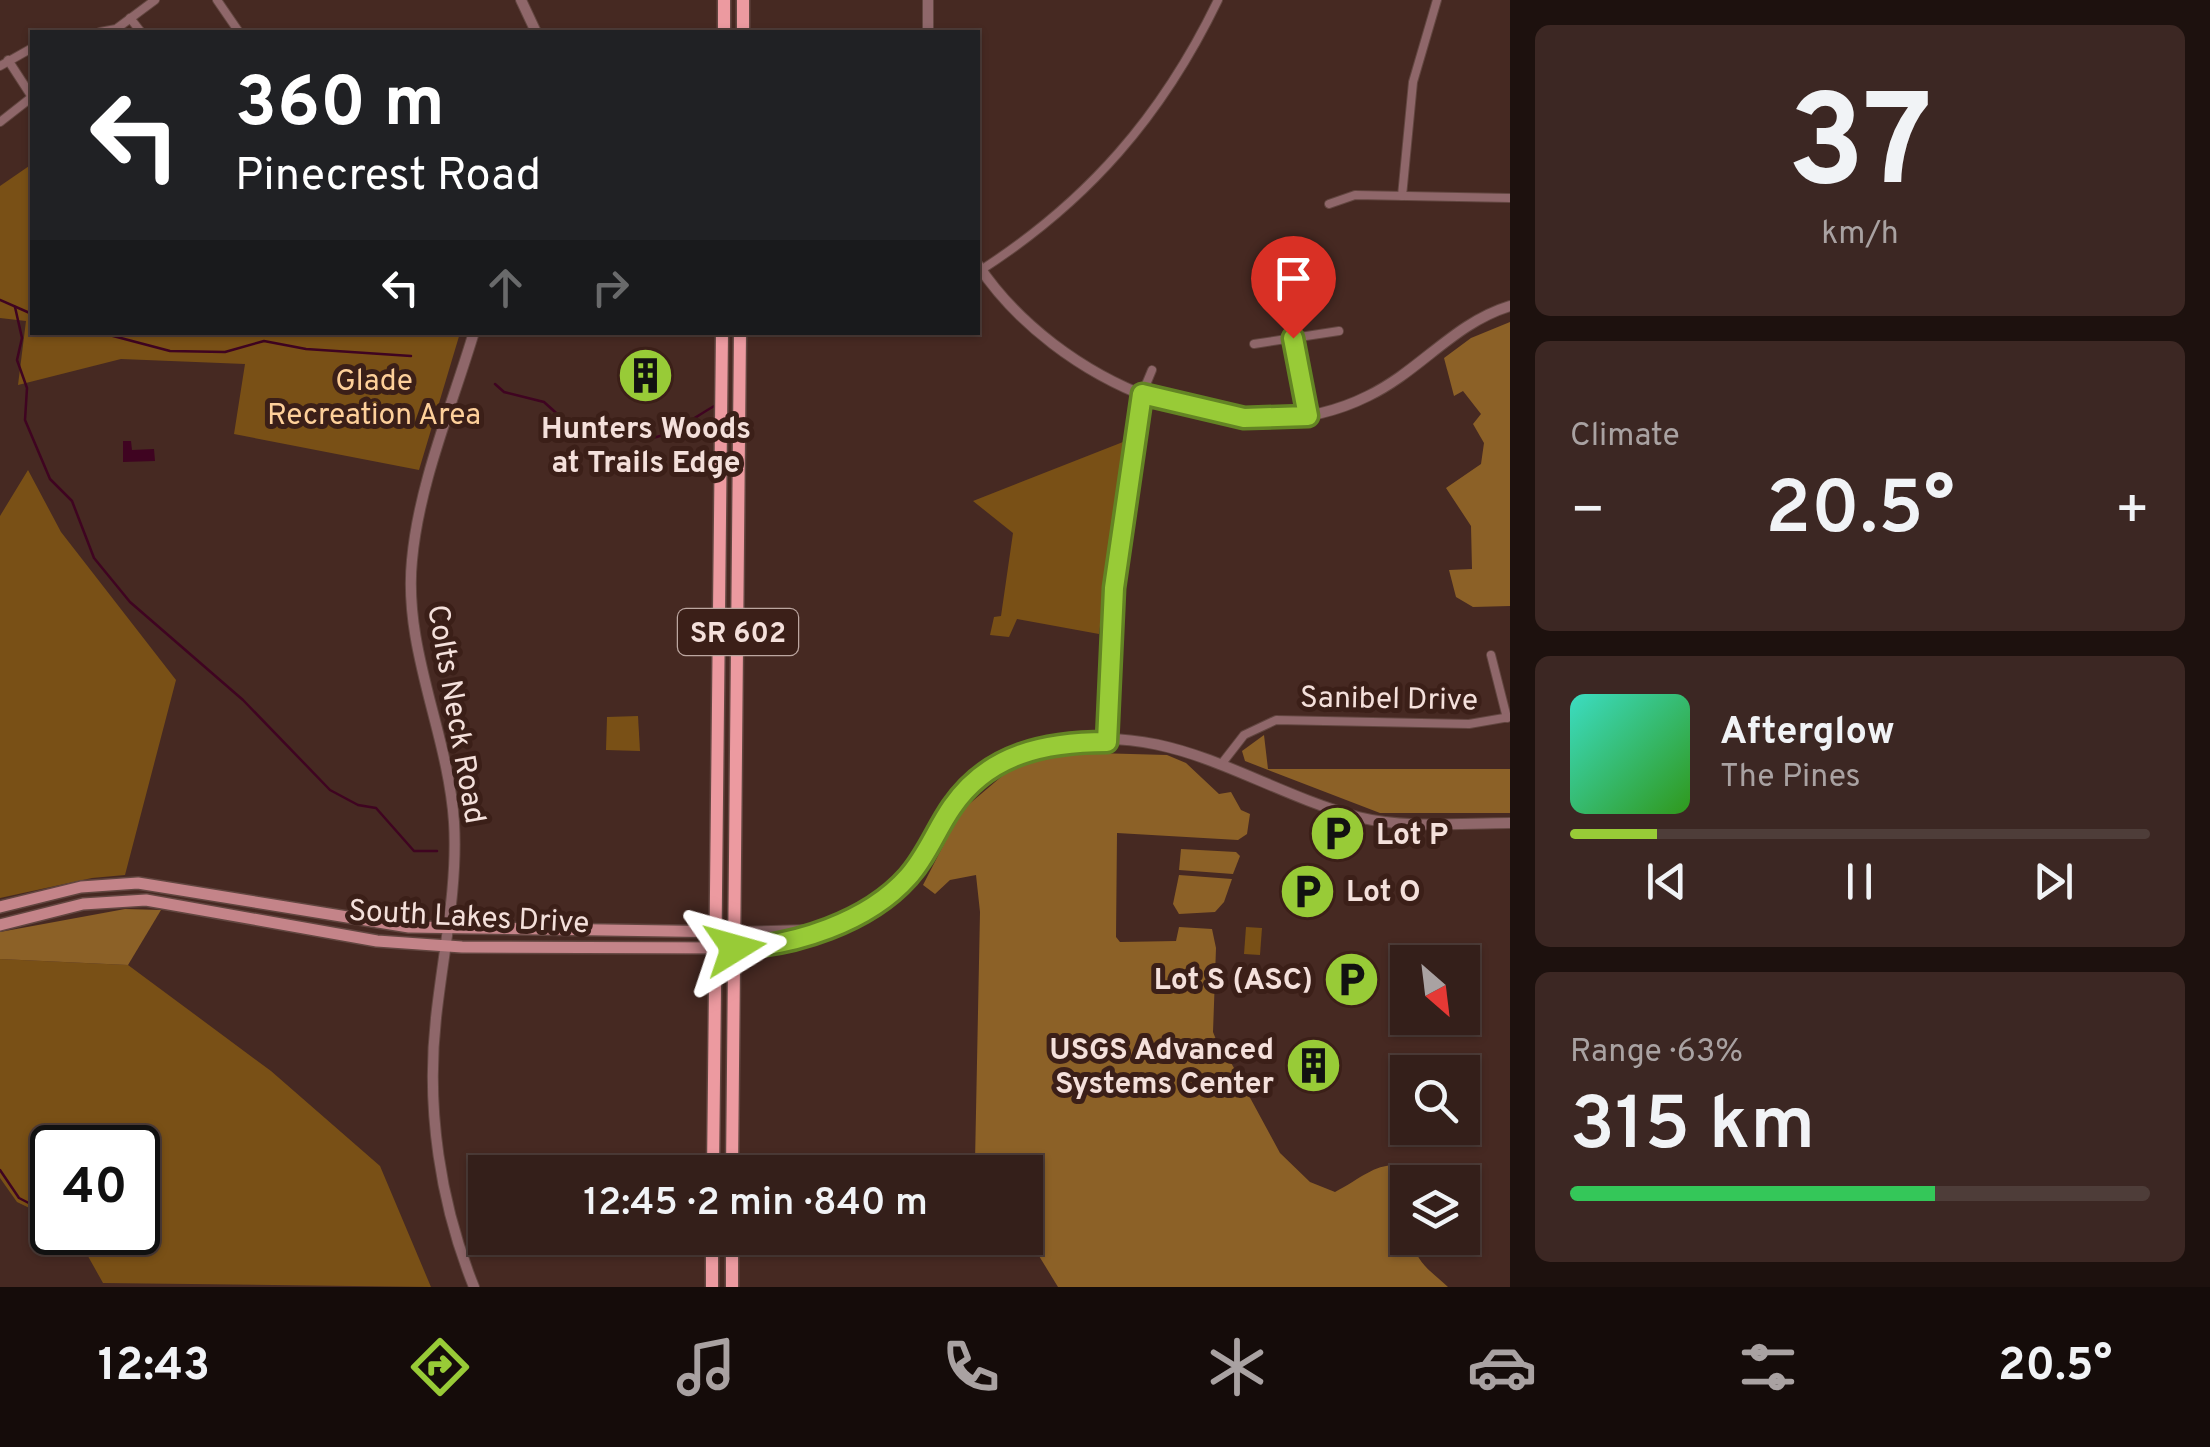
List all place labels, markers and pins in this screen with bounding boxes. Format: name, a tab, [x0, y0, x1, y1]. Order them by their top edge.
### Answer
pin	[1251, 236, 1336, 339]
building icon: Hunters Woods at Trails Edge	[616, 345, 676, 405]
place label: Hunters Woods at Trails Edge	[541, 412, 751, 483]
parking icon: Lot P	[1307, 804, 1367, 864]
place label: Lot P	[1376, 818, 1448, 855]
parking icon: Lot O	[1277, 861, 1337, 921]
place label: Lot O	[1346, 875, 1421, 912]
parking icon: Lot S (ASC)	[1322, 949, 1382, 1009]
place label: Lot S (ASC)	[1154, 963, 1313, 1000]
place label: USGS Advanced Systems Center	[1049, 1033, 1275, 1104]
building icon: USGS Advanced Systems Center	[1283, 1036, 1343, 1096]

